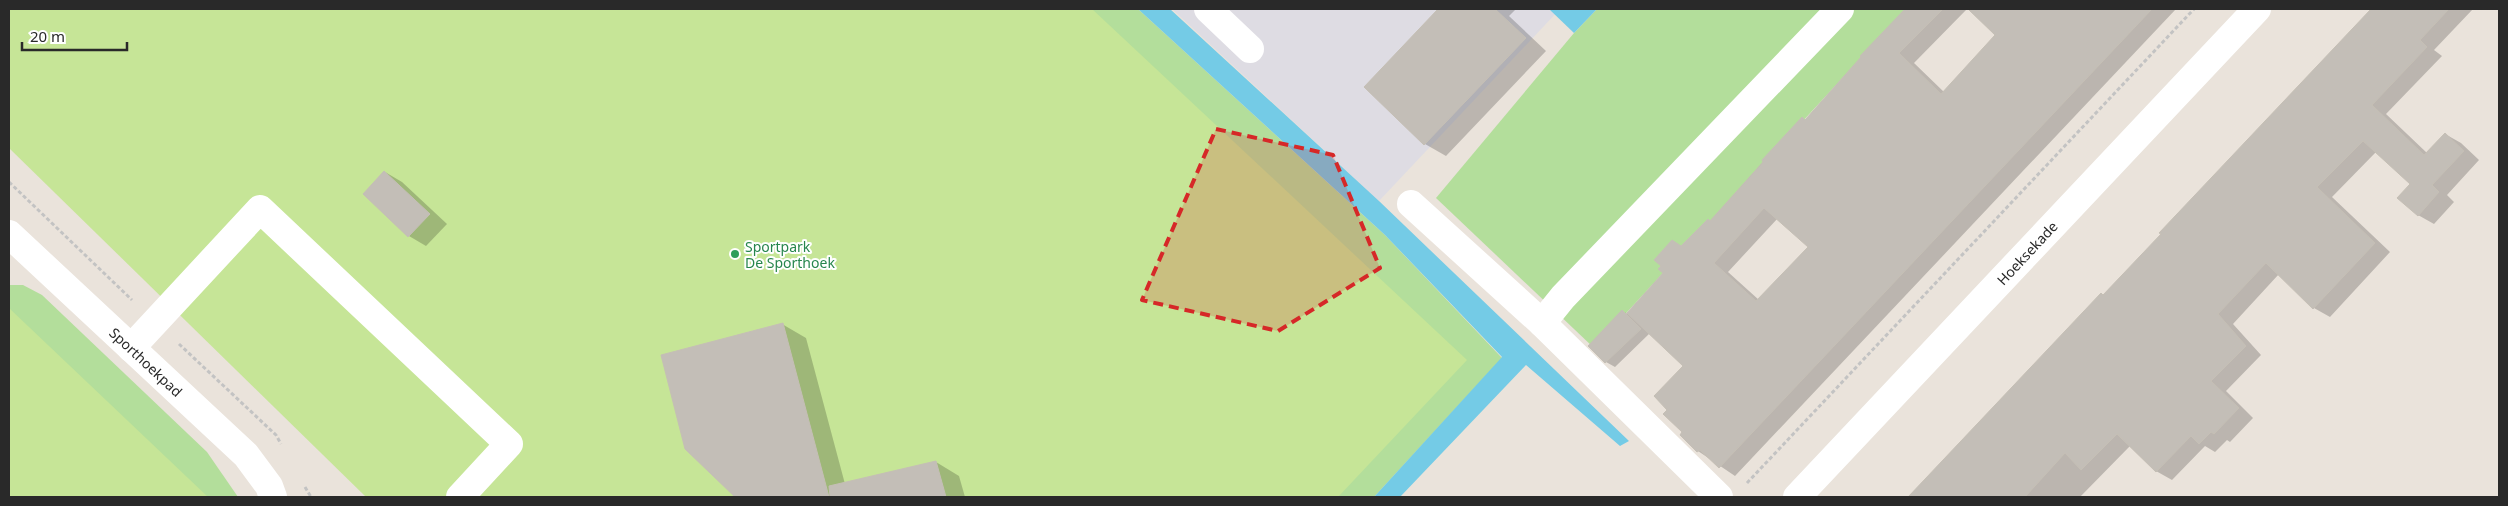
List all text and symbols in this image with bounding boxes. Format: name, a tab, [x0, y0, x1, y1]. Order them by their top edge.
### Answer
scale bar	[22, 20, 128, 52]
text: 20 m	[30, 26, 65, 46]
street label: Hoeksekade	[1993, 217, 2062, 289]
place label: Sportpark De Sporthoek	[745, 237, 835, 272]
marker: Sportpark De Sporthoek	[729, 248, 741, 260]
street label: Sporthoekpad	[105, 323, 187, 401]

